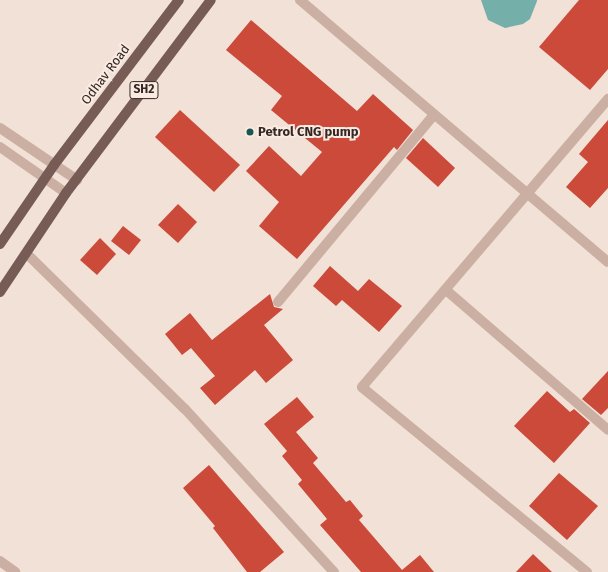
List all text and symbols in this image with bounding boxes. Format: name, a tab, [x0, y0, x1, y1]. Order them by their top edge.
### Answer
street label: Odhav Road	[78, 42, 134, 108]
road number: SH2	[129, 80, 159, 100]
place label: Petrol CNG pump	[258, 124, 358, 140]
marker: Petrol CNG pump	[245, 127, 255, 137]

